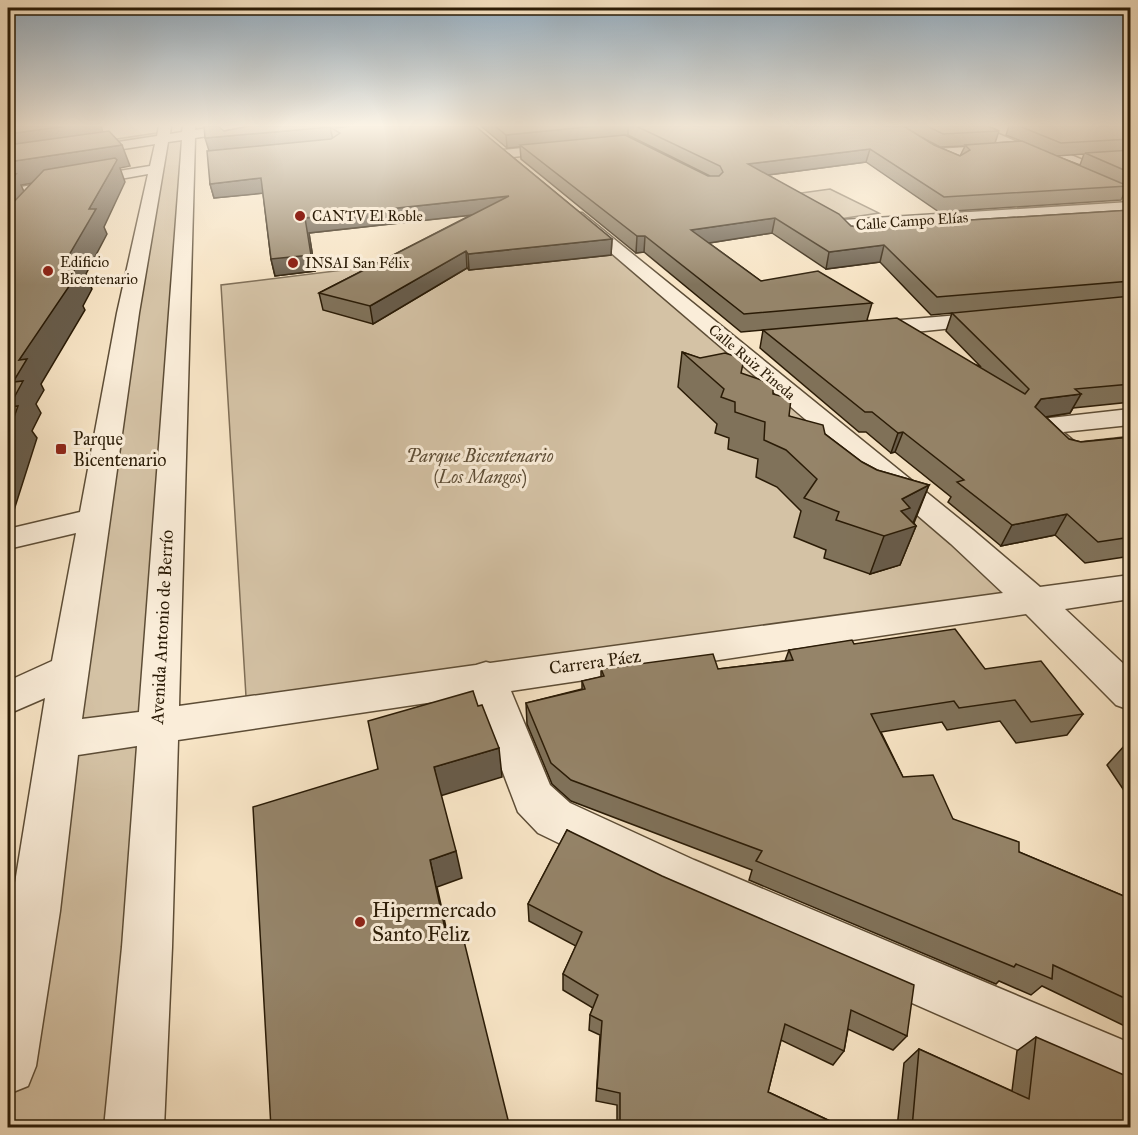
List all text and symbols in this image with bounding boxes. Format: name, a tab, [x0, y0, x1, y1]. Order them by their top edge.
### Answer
place label: CANTV El Roble	[312, 207, 423, 225]
street label: Calle Campo Elías	[855, 208, 969, 234]
marker: CANTV El Roble	[293, 209, 307, 223]
place label: Edificio Bicentenario	[60, 253, 138, 288]
place label: INSAI San Félix	[305, 254, 410, 272]
marker: INSAI San Félix	[286, 256, 300, 270]
marker: Edificio Bicentenario	[41, 264, 55, 278]
street label: Calle Ruiz Pineda	[705, 320, 800, 404]
place label: Parque Bicentenario	[73, 428, 166, 471]
marker: Parque Bicentenario	[54, 442, 68, 456]
park label: Parque Bicentenario (Los Mangos)	[406, 445, 554, 489]
street label: Avenida Antonio de Berrío	[146, 529, 178, 726]
street label: Carrera Páez	[548, 645, 642, 679]
place label: Hipermercado Santo Feliz	[372, 897, 496, 947]
marker: Hipermercado Santo Feliz	[353, 915, 367, 929]

